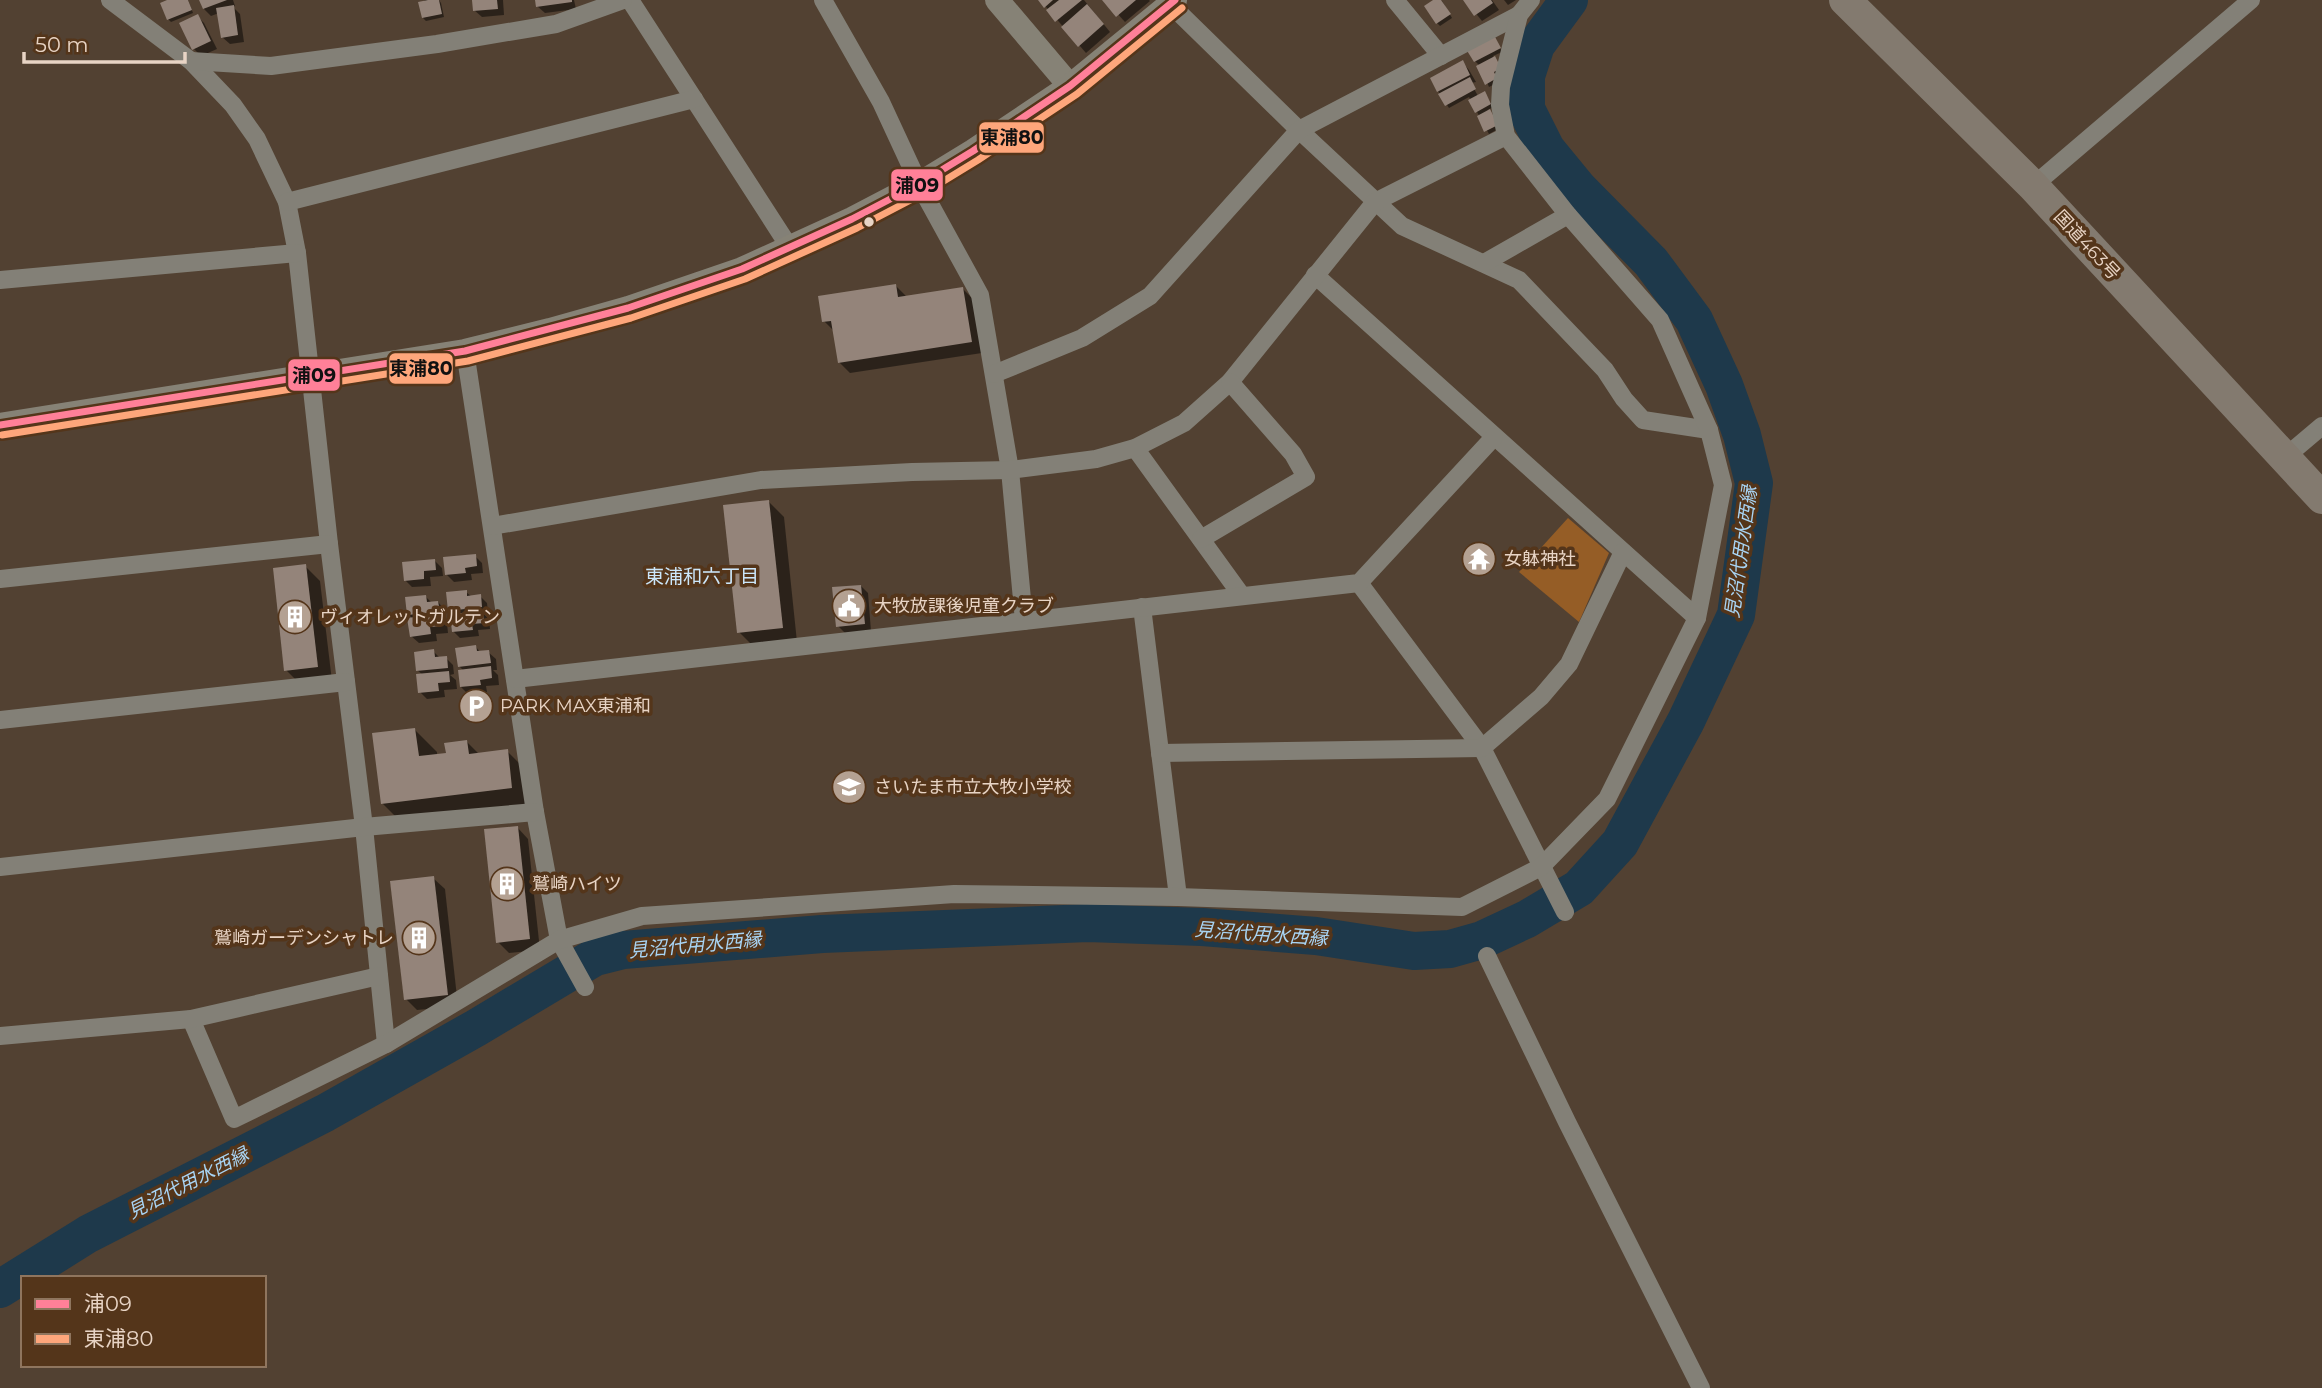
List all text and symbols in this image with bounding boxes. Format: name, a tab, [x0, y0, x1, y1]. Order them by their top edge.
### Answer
scale bar	[24, 21, 186, 65]
text: 50 m	[35, 32, 89, 57]
line badge: 東浦80	[978, 121, 1045, 154]
text: 東浦80	[980, 126, 1044, 149]
line badge: 浦09	[890, 168, 944, 202]
text: 浦09	[895, 174, 939, 197]
street label: 国道463号	[2049, 206, 2125, 284]
unlabelled marker	[862, 215, 876, 229]
line badge: 東浦80	[388, 352, 454, 385]
text: 東浦80	[389, 357, 453, 380]
line badge: 浦09	[287, 358, 341, 392]
text: 浦09	[292, 364, 336, 387]
water label: 見沼代用水西縁	[1720, 483, 1762, 619]
temple icon: 女躰神社	[1460, 540, 1498, 578]
place label: 女躰神社	[1504, 548, 1576, 570]
district label: 東浦和六丁目	[645, 565, 759, 588]
public building icon: 大牧放課後児童クラブ	[830, 587, 868, 625]
place label: 大牧放課後児童クラブ	[874, 595, 1054, 617]
building icon: ヴィオレットガルテン	[276, 598, 314, 636]
place label: ヴィオレットガルテン	[320, 606, 500, 628]
parking icon: PARK MAX東浦和	[457, 687, 495, 725]
place label: PARK MAX東浦和	[500, 695, 651, 717]
school or university icon: さいたま市立大牧小学校	[830, 768, 868, 806]
place label: さいたま市立大牧小学校	[874, 776, 1071, 798]
building icon: 鷲崎ハイツ	[488, 865, 526, 903]
place label: 鷲崎ハイツ	[532, 873, 622, 895]
water label: 見沼代用水西縁	[1194, 918, 1330, 950]
building icon: 鷲崎ガーデンシャトレ	[400, 919, 438, 957]
place label: 鷲崎ガーデンシャトレ	[214, 927, 394, 949]
water label: 見沼代用水西縁	[628, 928, 764, 962]
water label: 見沼代用水西縁	[124, 1142, 254, 1223]
legend	[21, 1276, 266, 1367]
text: 浦09	[84, 1291, 132, 1316]
text: 東浦80	[84, 1326, 153, 1351]

